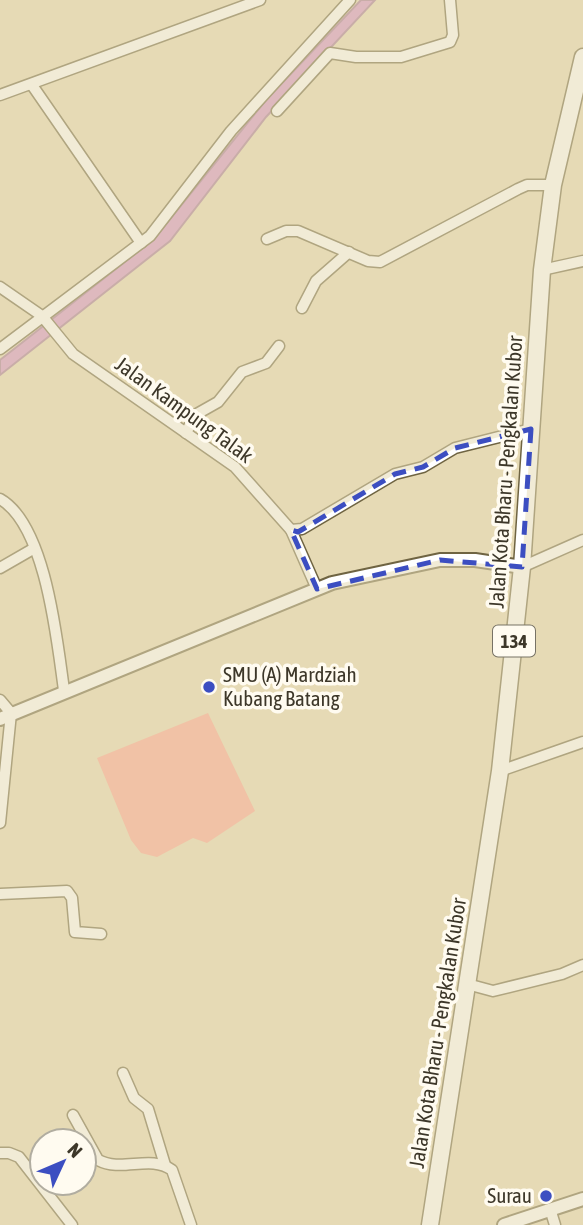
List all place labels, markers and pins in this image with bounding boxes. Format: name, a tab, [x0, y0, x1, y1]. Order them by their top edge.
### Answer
place label: SMU (A) Mardziah Kubang Batang	[223, 662, 357, 710]
marker: SMU (A) Mardziah Kubang Batang	[201, 679, 217, 695]
place label: Surau	[487, 1183, 532, 1207]
marker: Surau	[538, 1188, 554, 1204]

